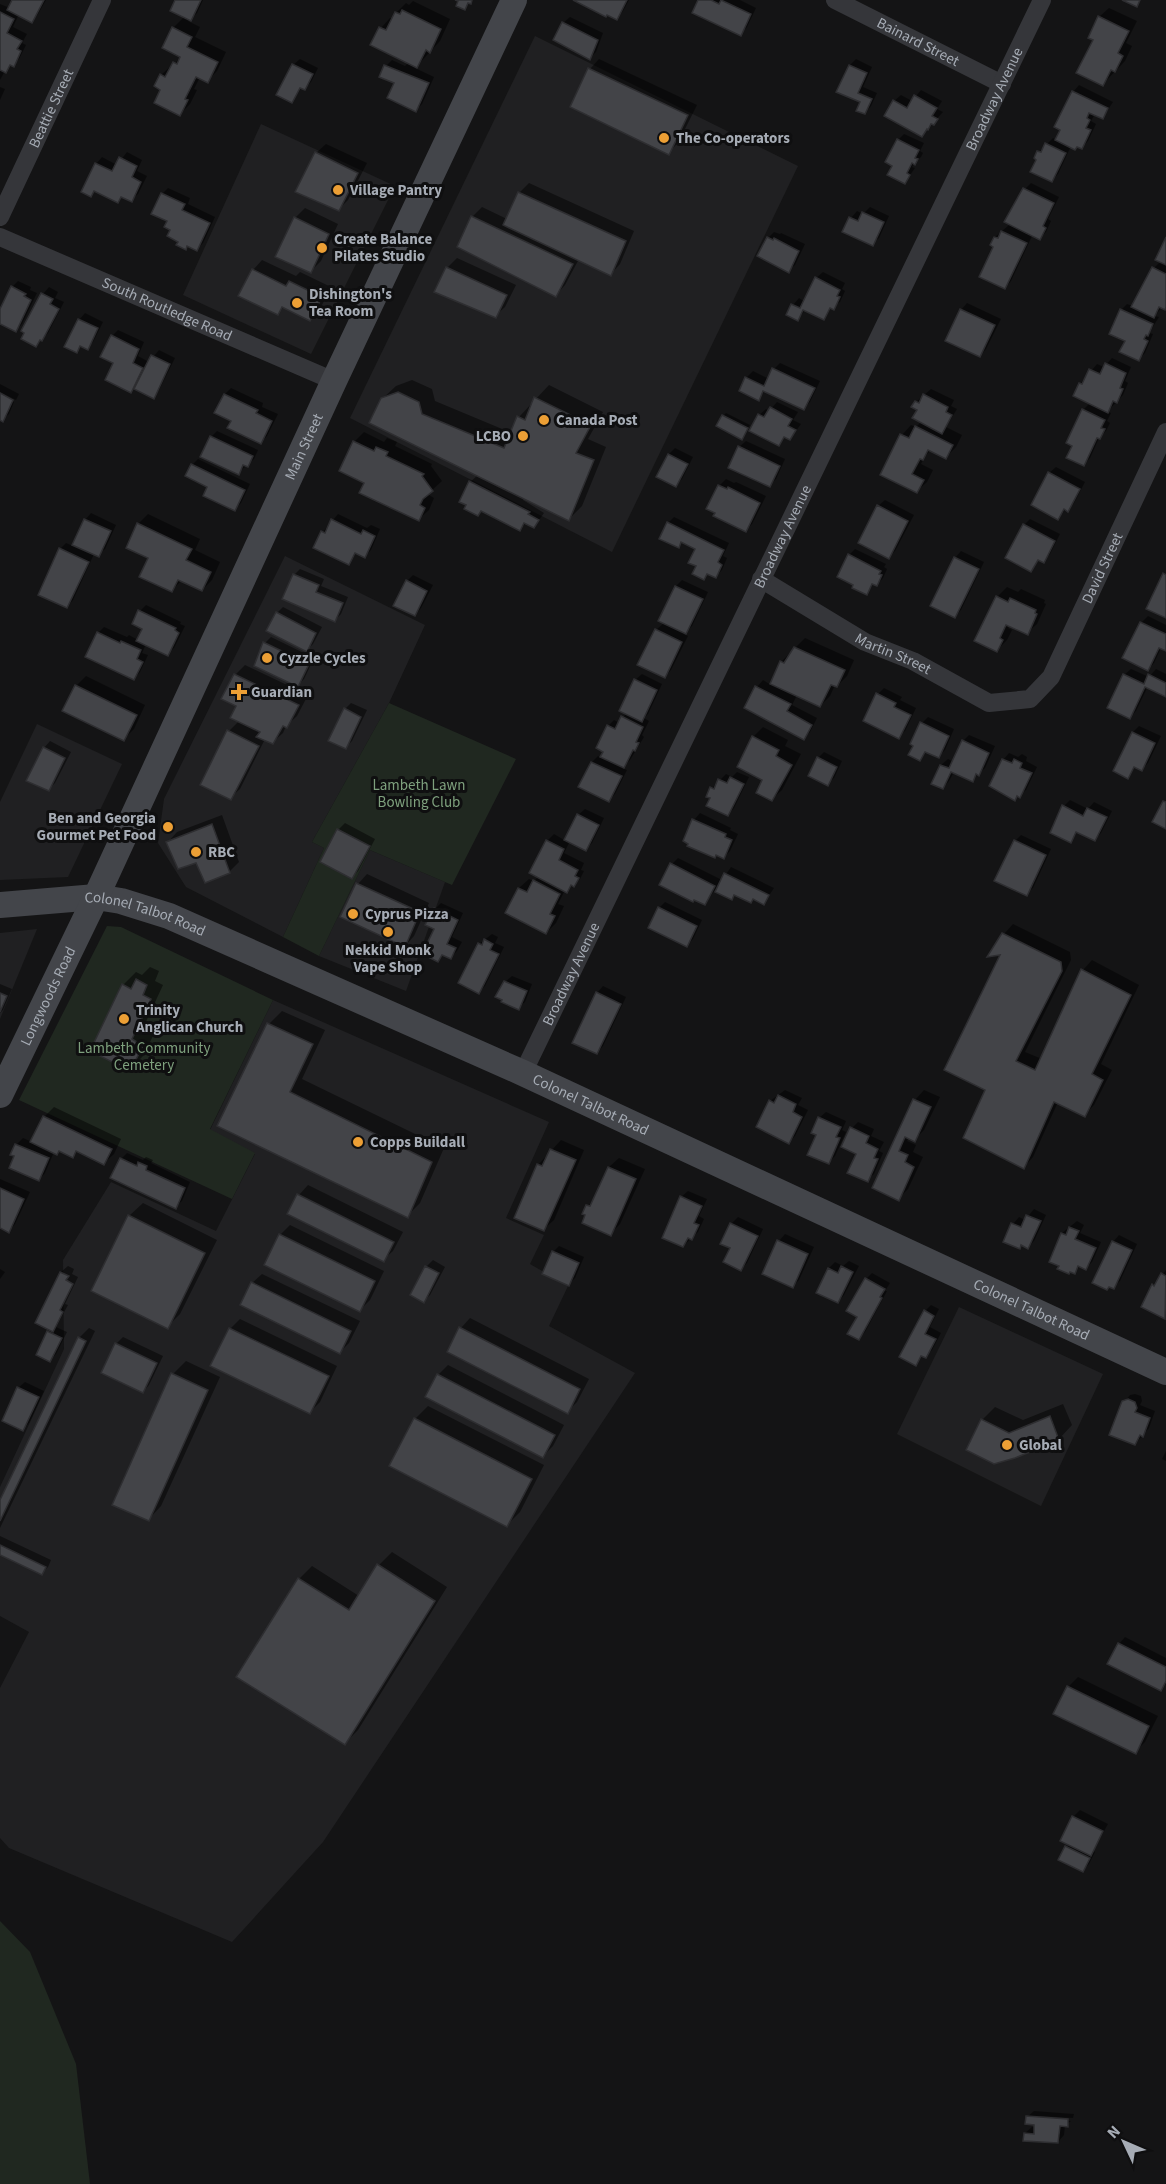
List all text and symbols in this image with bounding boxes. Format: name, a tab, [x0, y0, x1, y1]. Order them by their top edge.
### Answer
street label: Bainard Street	[873, 13, 963, 72]
street label: Broadway Avenue	[961, 44, 1028, 154]
street label: Beattie Street	[24, 66, 79, 152]
place label: The Co-operators	[676, 128, 790, 149]
marker: The Co-operators	[657, 131, 671, 145]
place label: Village Pantry	[349, 180, 442, 201]
marker: Village Pantry	[331, 183, 345, 197]
place label: Create Balance Pilates Studio	[334, 229, 432, 267]
marker: Create Balance Pilates Studio	[315, 241, 329, 255]
street label: South Routledge Road	[98, 272, 235, 347]
place label: Dishington's Tea Room	[309, 284, 392, 322]
marker: Dishington's Tea Room	[290, 296, 304, 310]
street label: Main Street	[280, 410, 329, 483]
place label: Canada Post	[556, 410, 638, 431]
marker: Canada Post	[537, 413, 551, 427]
place label: LCBO	[476, 426, 511, 447]
marker: LCBO	[516, 429, 530, 443]
street label: Broadway Avenue	[749, 482, 817, 592]
street label: David Street	[1077, 529, 1128, 607]
street label: Martin Street	[851, 628, 935, 680]
place label: Cyzzle Cycles	[279, 648, 366, 669]
marker: Cyzzle Cycles	[260, 651, 274, 665]
place label: Guardian	[251, 682, 312, 703]
marker: Guardian	[232, 685, 246, 699]
park label: Lambeth Lawn Bowling Club	[373, 775, 465, 813]
place label: Ben and Georgia Gourmet Pet Food	[37, 808, 156, 846]
marker: Ben and Georgia Gourmet Pet Food	[161, 820, 175, 834]
place label: RBC	[208, 842, 235, 863]
marker: RBC	[189, 845, 203, 859]
street label: Colonel Talbot Road	[84, 887, 209, 942]
place label: Cyprus Pizza	[365, 904, 449, 925]
marker: Cyprus Pizza	[346, 907, 360, 921]
street label: Broadway Avenue	[537, 919, 605, 1029]
marker: Nekkid Monk Vape Shop	[381, 925, 395, 939]
place label: Nekkid Monk Vape Shop	[345, 940, 432, 978]
street label: Longwoods Road	[15, 943, 81, 1049]
place label: Trinity Anglican Church	[135, 1000, 243, 1038]
marker: Trinity Anglican Church	[117, 1012, 131, 1026]
park label: Lambeth Community Cemetery	[78, 1038, 210, 1076]
street label: Colonel Talbot Road	[529, 1069, 652, 1141]
place label: Copps Buildall	[370, 1132, 466, 1153]
marker: Copps Buildall	[351, 1135, 365, 1149]
street label: Colonel Talbot Road	[970, 1274, 1093, 1346]
place label: Global	[1019, 1435, 1063, 1456]
marker: Global	[1000, 1438, 1014, 1452]
north arrow	[1094, 2112, 1154, 2172]
text: N	[1102, 2121, 1126, 2144]

